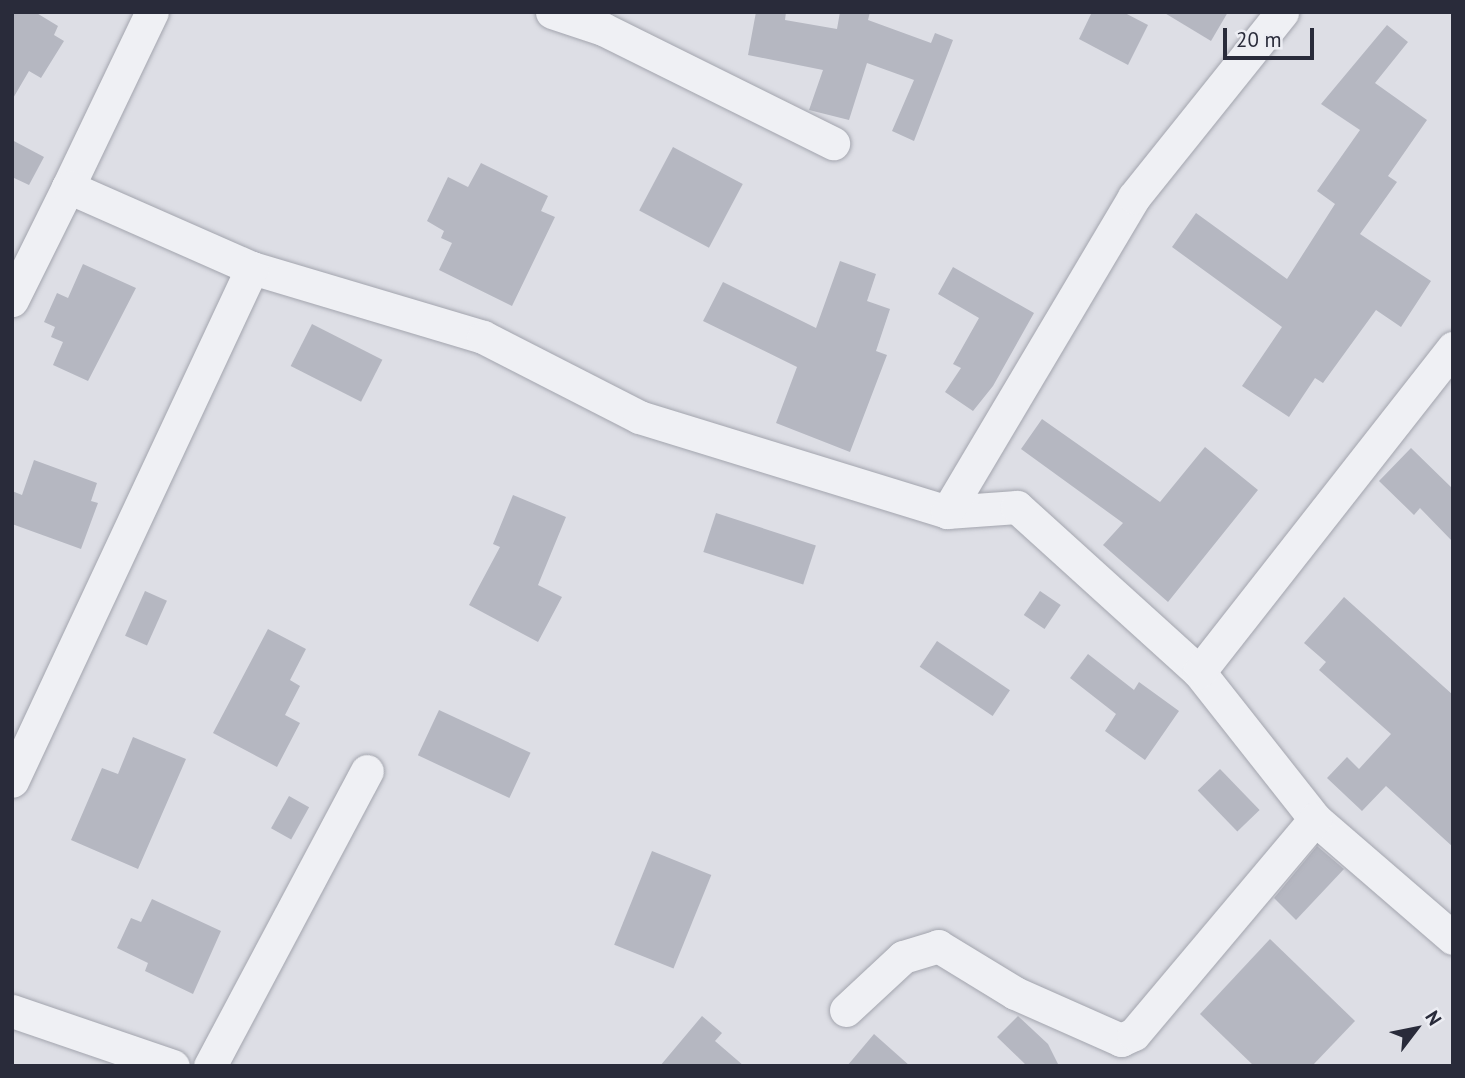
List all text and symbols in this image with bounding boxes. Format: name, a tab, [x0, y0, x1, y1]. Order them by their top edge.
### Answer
scale bar	[1227, 14, 1318, 58]
text: 20 m	[1236, 26, 1282, 53]
north arrow	[1381, 994, 1451, 1064]
text: N	[1420, 1006, 1447, 1030]

